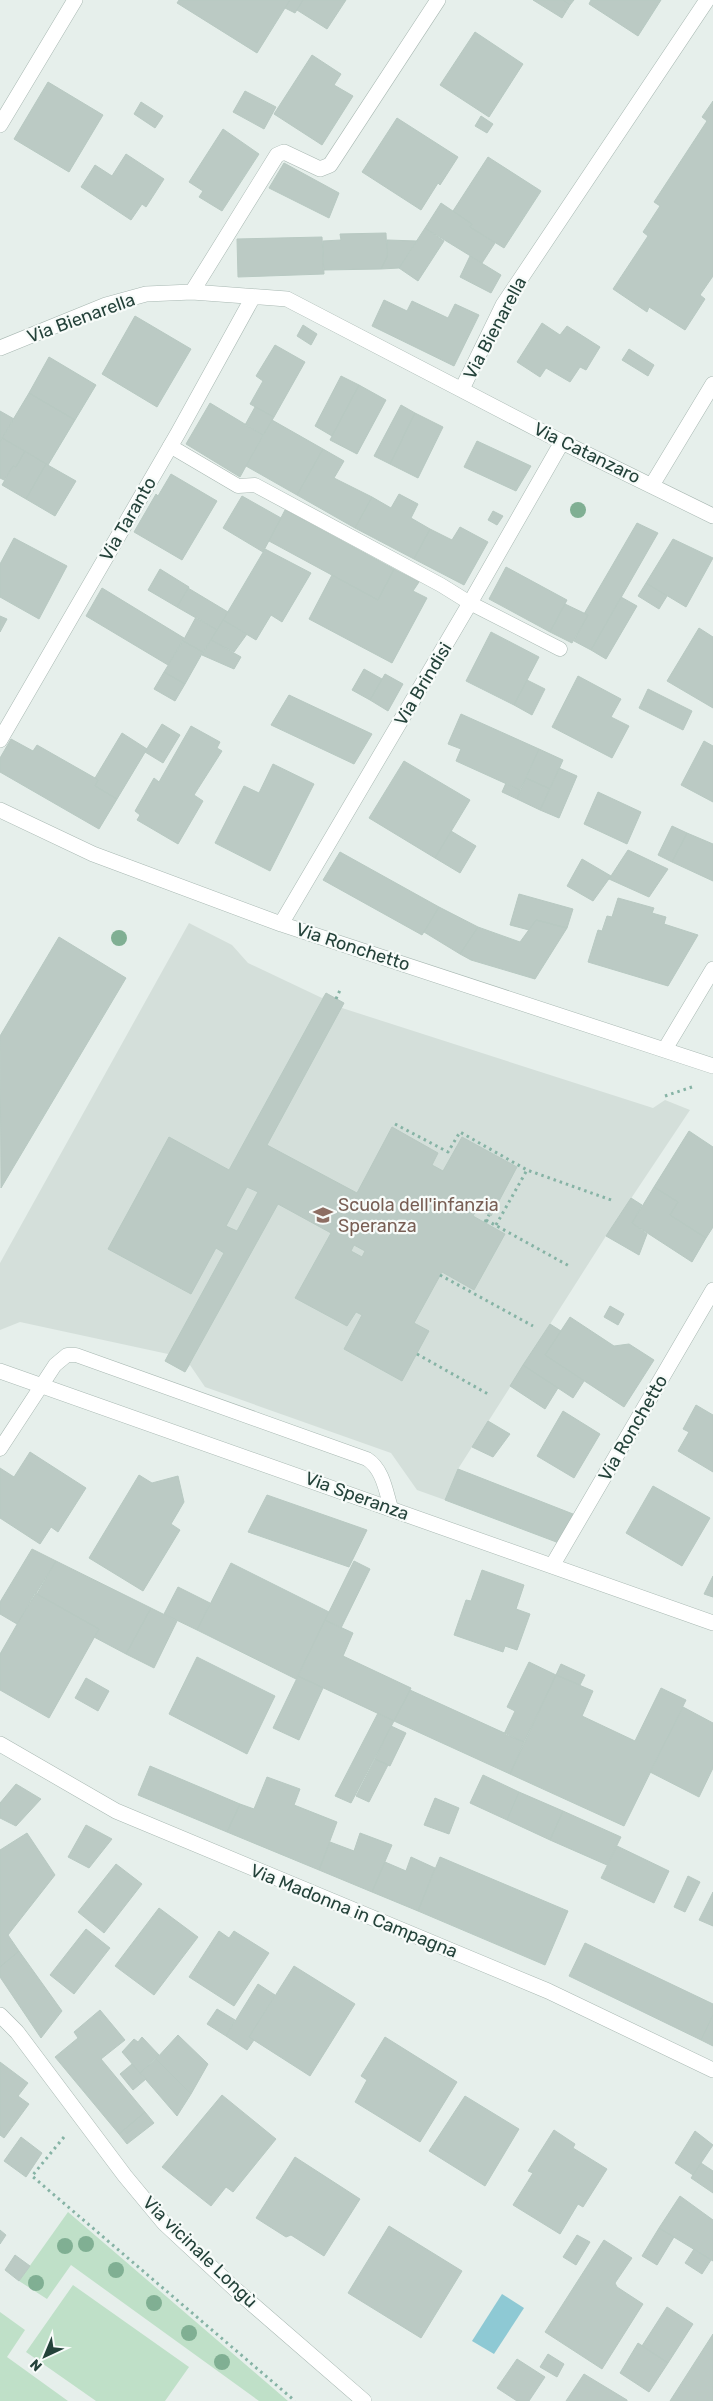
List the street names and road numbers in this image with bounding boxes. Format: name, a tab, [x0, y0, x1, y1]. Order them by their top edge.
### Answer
street label: Via Bienarella	[459, 273, 531, 383]
street label: Via Bienarella	[24, 288, 138, 348]
street label: Via Catanzaro	[530, 418, 644, 488]
street label: Via Taranto	[95, 473, 161, 565]
street label: Via Brindisi	[390, 638, 456, 730]
street label: Via Ronchetto	[293, 918, 413, 976]
street label: Via Ronchetto	[594, 1371, 672, 1485]
street label: Via Speranza	[302, 1467, 412, 1525]
street label: Via Madonna in Campagna	[247, 1859, 461, 1963]
street label: Via vicinale Longù	[138, 2192, 262, 2312]

